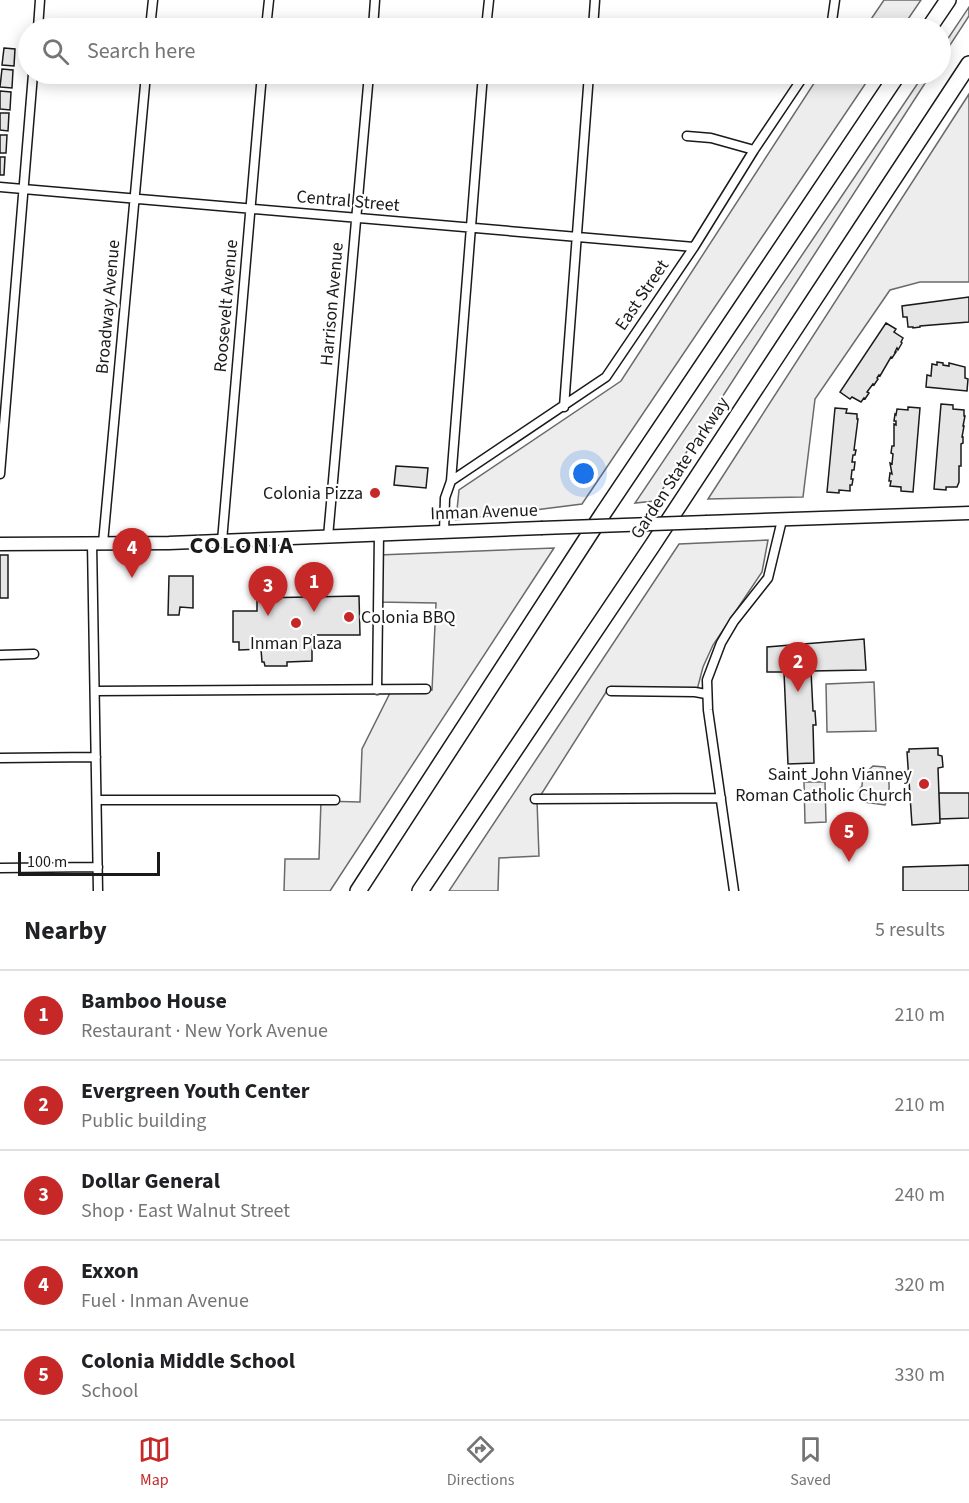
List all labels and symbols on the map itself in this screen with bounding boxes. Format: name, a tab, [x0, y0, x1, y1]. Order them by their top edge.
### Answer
street label: Central Street	[295, 184, 401, 218]
street label: Broadway Avenue	[90, 239, 126, 375]
street label: Roosevelt Avenue	[208, 239, 244, 373]
street label: Harrison Avenue	[314, 241, 350, 367]
street label: East Street	[609, 255, 675, 335]
street label: Garden State Parkway	[625, 392, 736, 544]
your location	[569, 459, 598, 488]
place label: Colonia Pizza	[263, 481, 363, 506]
marker: Colonia Pizza	[368, 486, 382, 500]
street label: Inman Avenue	[430, 498, 538, 526]
pin: 4	[112, 528, 152, 578]
district label: COLONIA	[190, 528, 294, 563]
pin: 1	[294, 562, 334, 612]
pin: 3	[248, 566, 288, 616]
place label: Colonia BBQ	[361, 605, 455, 630]
marker: Colonia BBQ	[342, 610, 356, 624]
marker: Inman Plaza	[289, 616, 303, 630]
place label: Inman Plaza	[250, 631, 342, 656]
pin: 2	[778, 642, 818, 692]
place label: Saint John Vianney Roman Catholic Church	[735, 762, 913, 808]
marker: Saint John Vianney Roman Catholic Church	[917, 777, 931, 791]
pin: 5	[830, 812, 868, 862]
scale bar	[18, 849, 160, 876]

